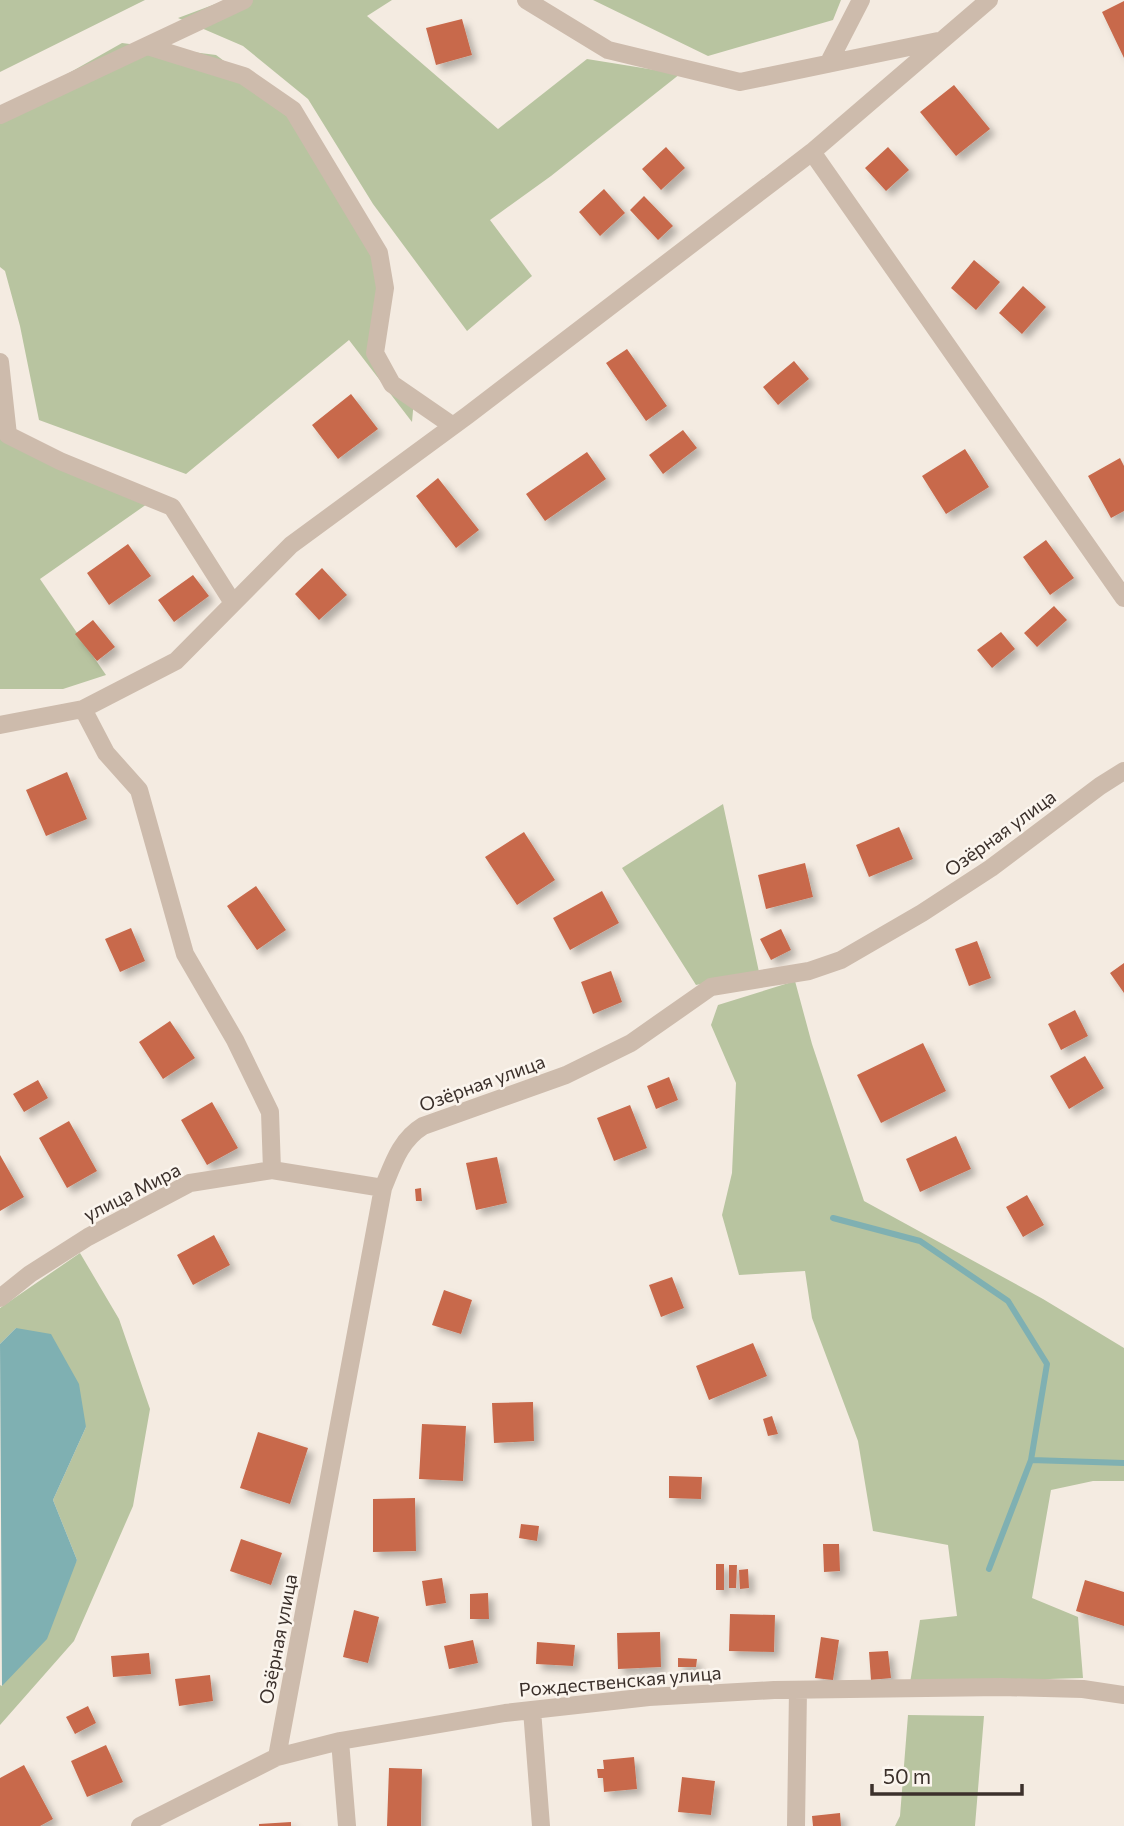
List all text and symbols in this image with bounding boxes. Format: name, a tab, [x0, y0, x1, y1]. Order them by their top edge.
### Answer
street label: Озёрная улица	[940, 784, 1060, 881]
street label: Озёрная улица	[416, 1049, 548, 1116]
street label: улица Мира	[79, 1157, 184, 1226]
street label: Озёрная улица	[254, 1572, 301, 1706]
street label: Рождественская улица	[518, 1660, 722, 1701]
scale bar	[872, 1752, 1023, 1796]
text: 50 m	[883, 1763, 931, 1788]

